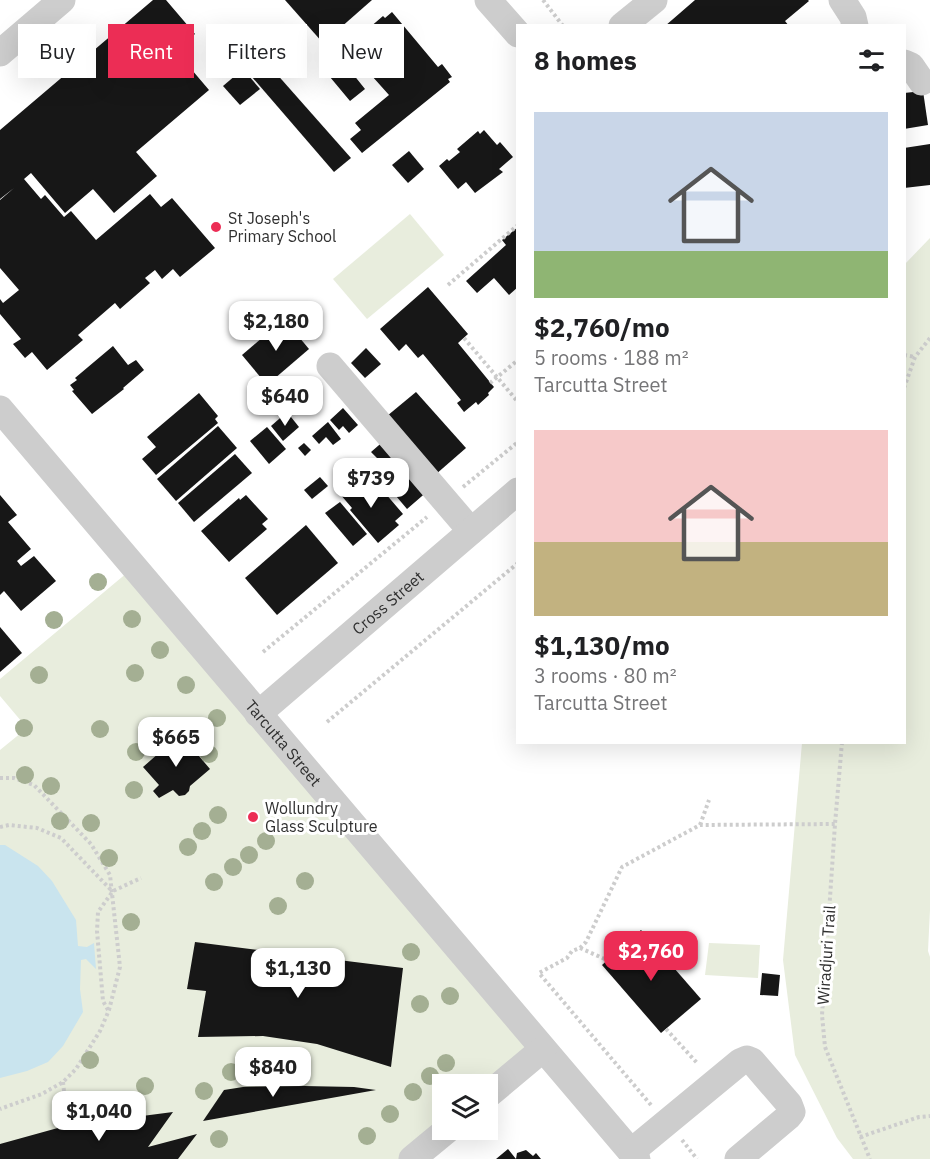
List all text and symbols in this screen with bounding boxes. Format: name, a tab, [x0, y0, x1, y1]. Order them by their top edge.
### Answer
chip: Buy	[18, 24, 96, 78]
chip: Rent	[108, 24, 194, 78]
chip: Filters	[206, 24, 307, 78]
chip: New	[319, 24, 404, 78]
text: 8 homes	[534, 43, 637, 77]
icon: filters	[855, 44, 888, 77]
icon: home	[657, 151, 765, 259]
place label: St Joseph's Primary School	[228, 208, 336, 246]
marker: St Joseph's Primary School	[209, 220, 223, 234]
pin: $2,180	[227, 301, 325, 352]
text: $2,180	[243, 307, 309, 334]
text: $2,760/mo	[534, 310, 670, 344]
text: 5 rooms · 188 m²	[534, 344, 689, 371]
text: Tarcutta Street	[534, 371, 668, 398]
pin: $640	[249, 376, 321, 427]
text: $640	[261, 382, 309, 409]
pin: $739	[335, 458, 407, 509]
text: $739	[347, 464, 395, 491]
icon: home	[657, 469, 765, 577]
street label: Cross Street	[348, 566, 428, 639]
text: $1,130/mo	[534, 628, 670, 662]
text: 3 rooms · 80 m²	[534, 662, 677, 689]
text: Tarcutta Street	[534, 689, 668, 716]
street label: Tarcutta Street	[241, 696, 326, 790]
pin: $665	[140, 717, 212, 768]
text: $665	[152, 723, 200, 750]
place label: Wollundry Glass Sculpture	[265, 798, 378, 836]
marker: Wollundry Glass Sculpture	[246, 810, 260, 824]
street label: Wiradjuri Trail	[813, 905, 839, 1005]
pin: $2,760	[602, 931, 700, 982]
text: $2,760	[618, 937, 684, 964]
pin: $1,130	[249, 948, 347, 999]
text: $1,130	[265, 954, 331, 981]
pin: $840	[237, 1047, 309, 1098]
text: $840	[249, 1053, 297, 1080]
map controls	[432, 1074, 498, 1140]
button: layers	[432, 1074, 498, 1140]
pin: $1,040	[50, 1091, 148, 1142]
text: $1,040	[66, 1097, 132, 1124]

